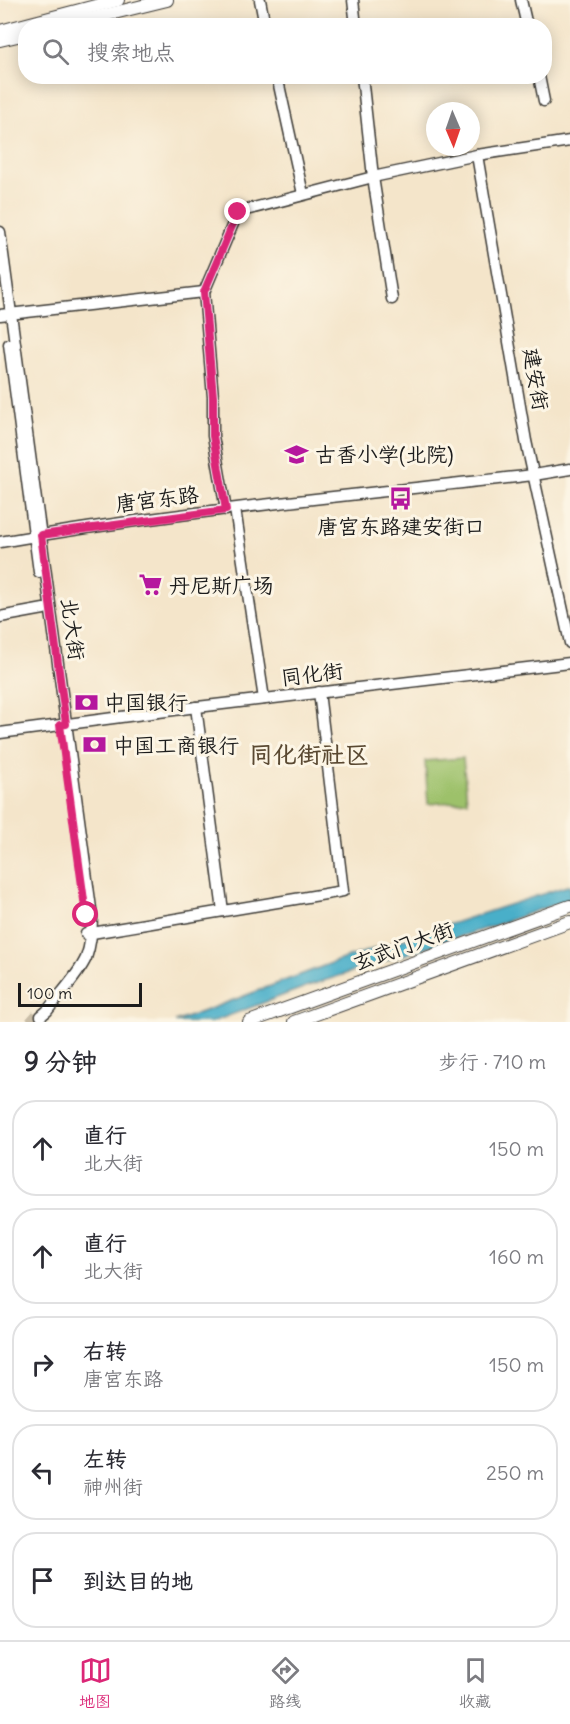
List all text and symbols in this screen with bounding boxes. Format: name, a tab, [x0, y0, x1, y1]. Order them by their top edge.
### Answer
search box	[18, 18, 552, 84]
icon: search	[39, 35, 72, 68]
text: 搜索地点	[87, 38, 175, 66]
north arrow	[426, 102, 480, 156]
route end	[224, 198, 250, 224]
street label: 建安街	[517, 346, 555, 412]
school or university icon: 古香小学(北院)	[284, 441, 310, 467]
place label: 古香小学(北院)	[315, 441, 454, 468]
street label: 唐宫东路	[114, 480, 200, 518]
bus stop icon: 唐宫东路建安街口	[388, 485, 414, 511]
place label: 唐宫东路建安街口	[317, 513, 485, 540]
supermarket icon: 丹尼斯广场	[138, 572, 164, 598]
place label: 丹尼斯广场	[169, 572, 274, 599]
street label: 北大街	[55, 596, 91, 662]
street label: 同化街	[279, 657, 345, 691]
bank icon: 中国银行	[73, 689, 99, 715]
place label: 中国银行	[104, 689, 188, 716]
bank icon: 中国工商银行	[82, 732, 108, 758]
place label: 中国工商银行	[113, 732, 239, 759]
district label: 同化街社区	[249, 739, 369, 769]
route start	[72, 901, 98, 927]
street label: 玄武门大街	[349, 915, 457, 977]
scale bar	[18, 980, 142, 1007]
text: 100 m	[27, 983, 72, 1003]
text: 9 分钟	[24, 1045, 97, 1078]
text: 步行 · 710 m	[439, 1049, 546, 1074]
text: 直行	[83, 1121, 127, 1149]
icon: ahead	[26, 1132, 59, 1165]
text: 150 m	[489, 1136, 544, 1161]
text: 北大街	[83, 1150, 143, 1175]
text: 直行	[83, 1229, 127, 1257]
icon: ahead	[26, 1240, 59, 1273]
text: 160 m	[489, 1244, 544, 1269]
text: 北大街	[83, 1258, 143, 1283]
text: 右转	[83, 1337, 127, 1365]
icon: right	[26, 1348, 59, 1381]
text: 150 m	[489, 1352, 544, 1377]
text: 唐宫东路	[83, 1366, 163, 1391]
text: 左转	[83, 1445, 127, 1473]
icon: left	[26, 1456, 59, 1489]
text: 250 m	[486, 1460, 544, 1485]
text: 神州街	[83, 1474, 143, 1499]
icon: arrive	[26, 1564, 59, 1597]
text: 到达目的地	[83, 1567, 193, 1595]
tab: 地图	[79, 1654, 112, 1712]
tab: 路线	[269, 1654, 302, 1712]
tab: 收藏	[459, 1654, 492, 1712]

